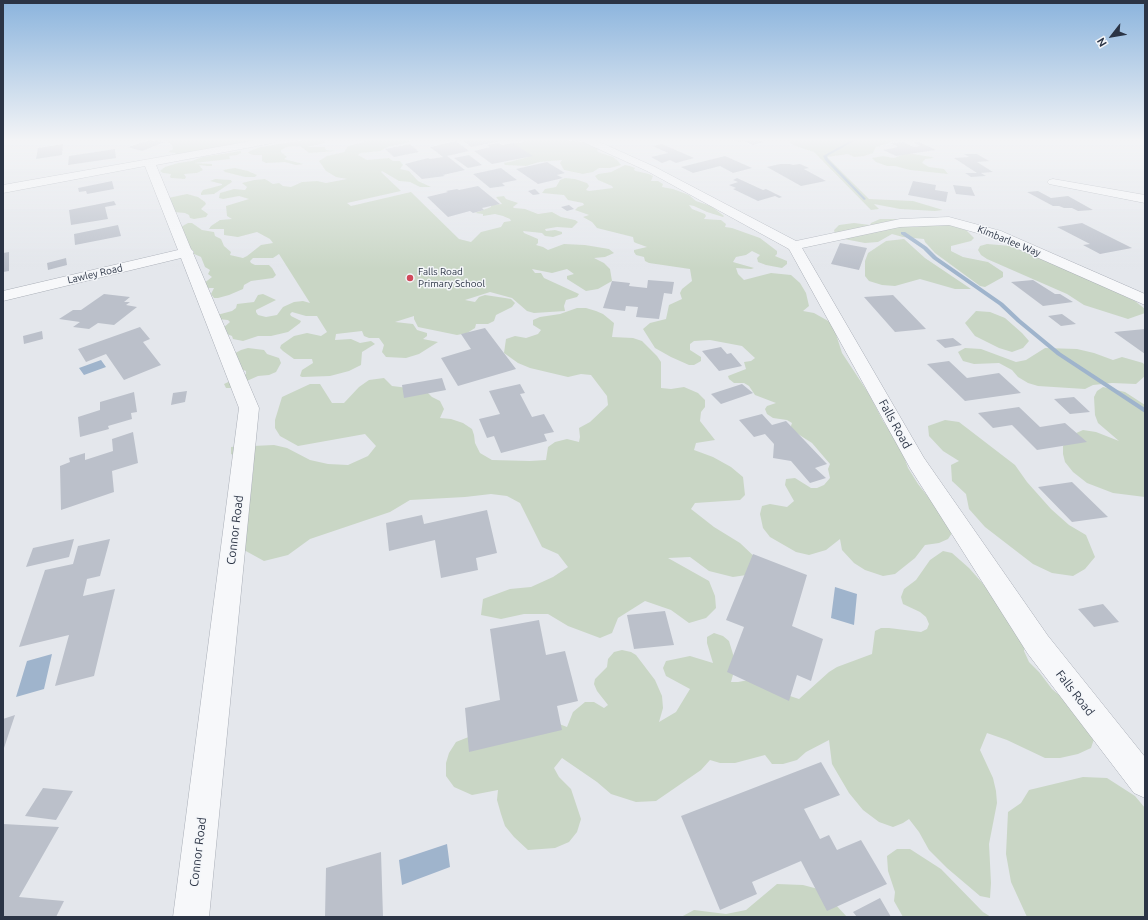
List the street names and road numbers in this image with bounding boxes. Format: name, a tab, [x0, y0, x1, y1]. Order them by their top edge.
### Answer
street label: Kimbarlee Way	[976, 223, 1042, 259]
street label: Lawley Road	[66, 262, 124, 286]
street label: Falls Road	[876, 397, 914, 451]
street label: Connor Road	[224, 494, 246, 566]
street label: Falls Road	[1053, 667, 1097, 719]
street label: Connor Road	[187, 816, 209, 888]

